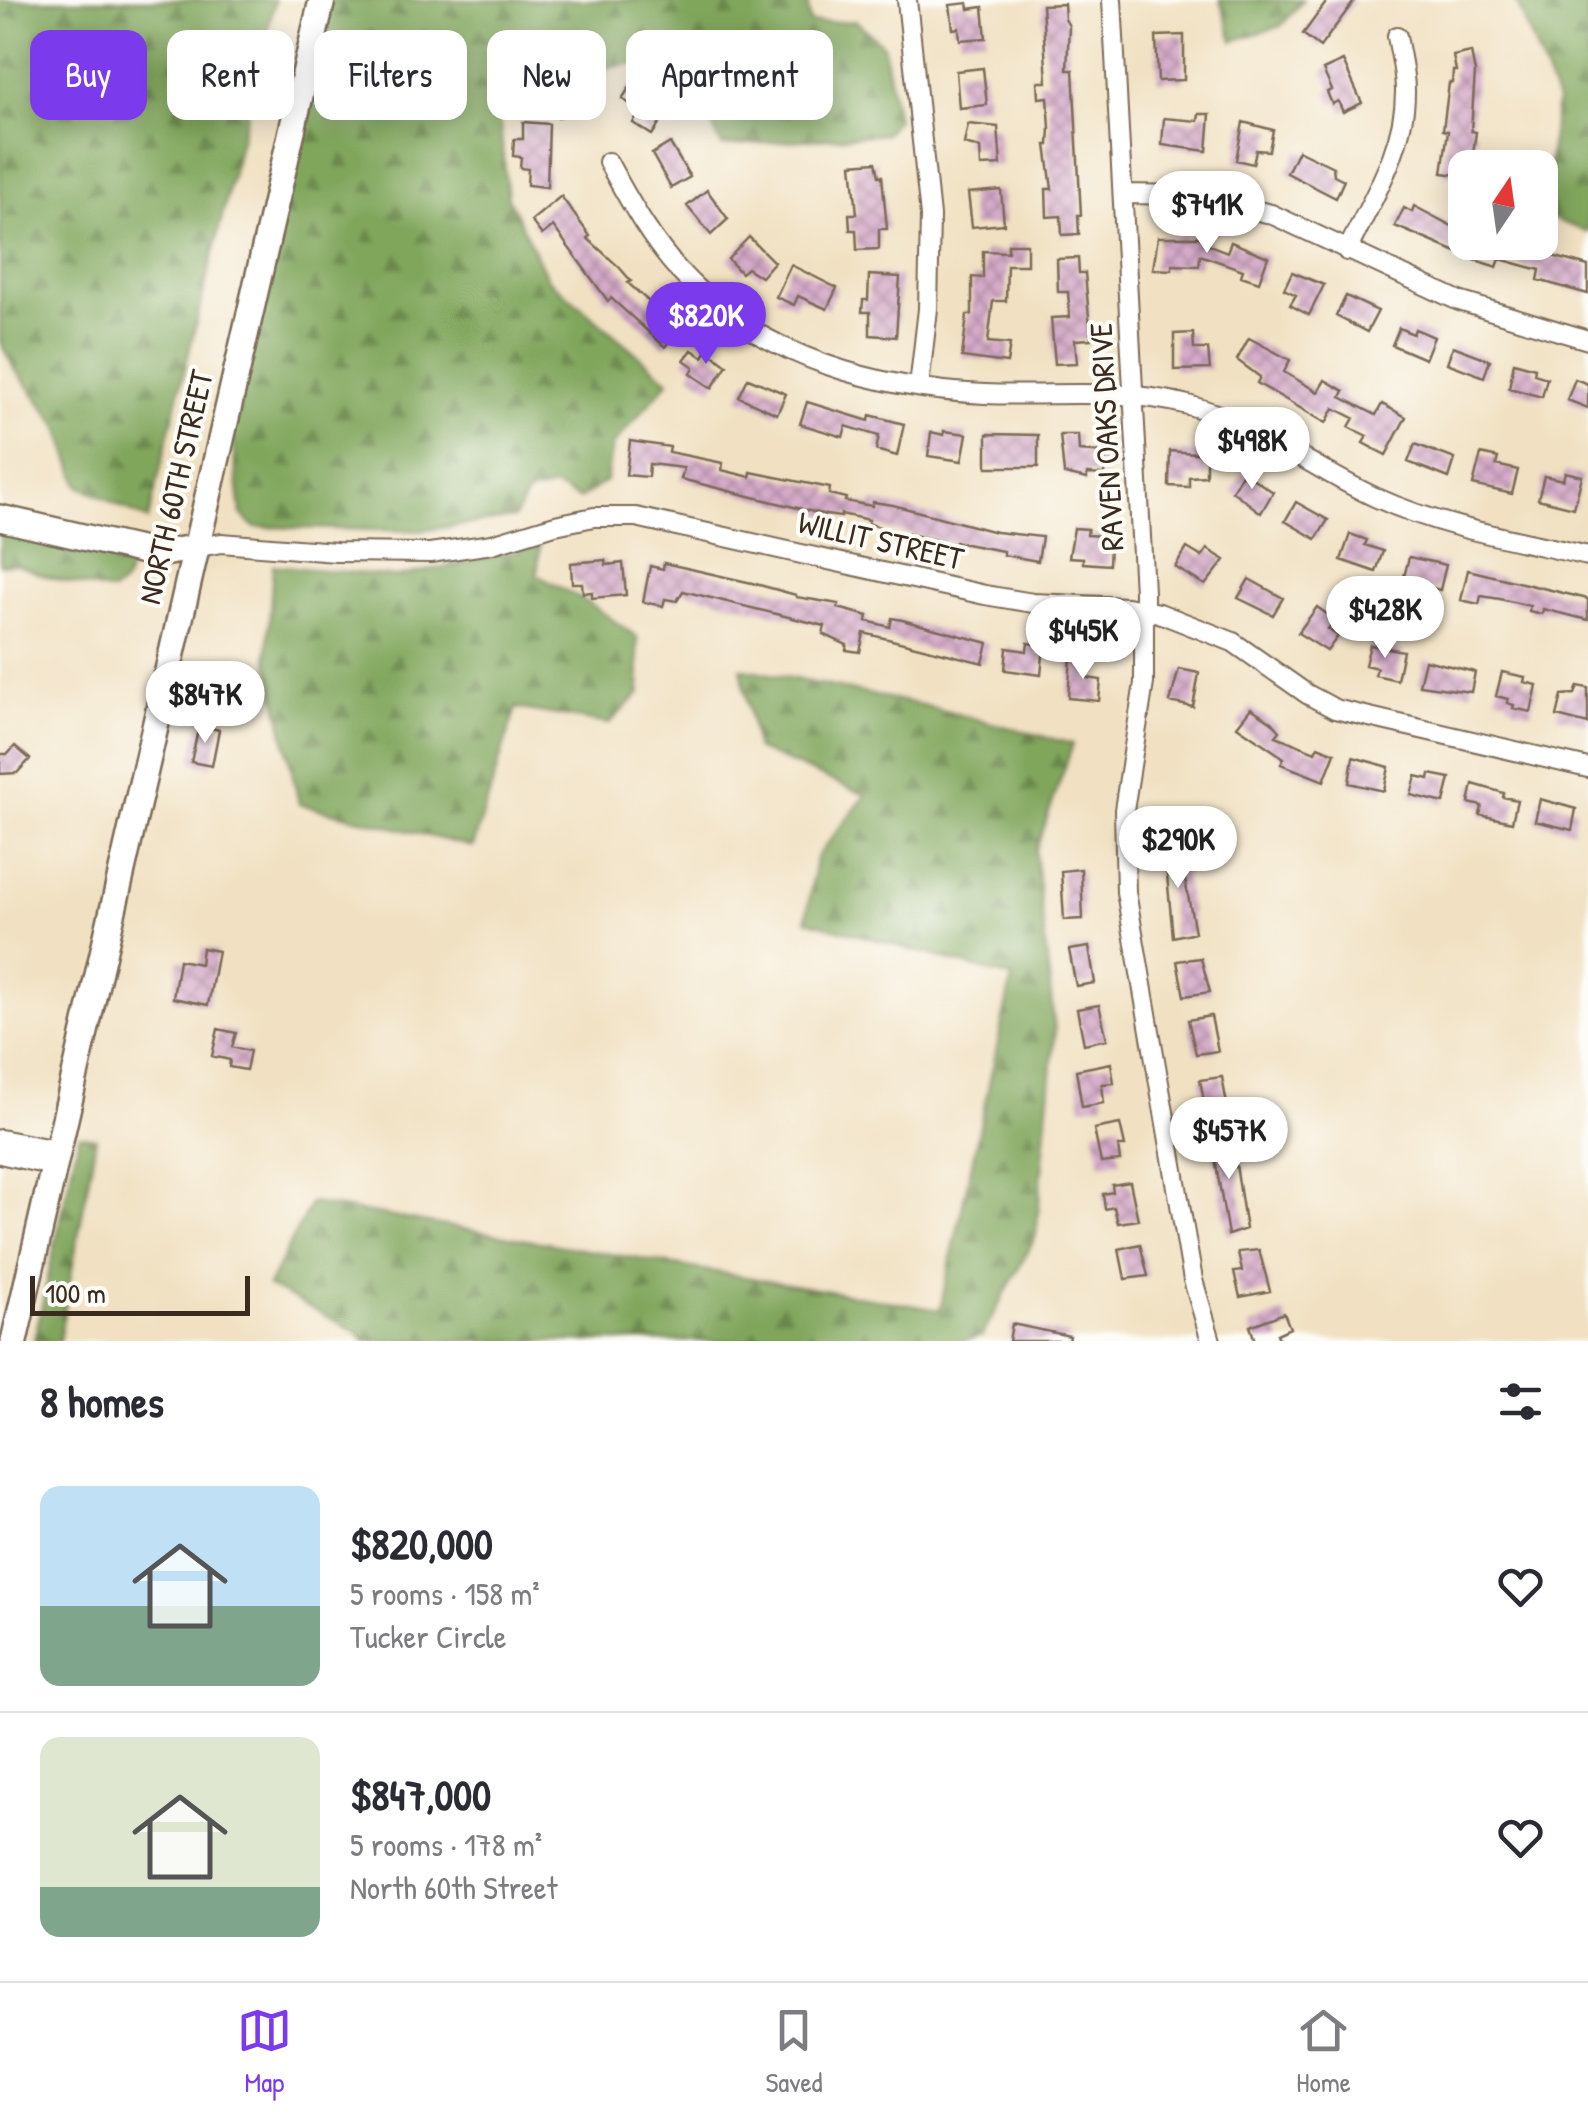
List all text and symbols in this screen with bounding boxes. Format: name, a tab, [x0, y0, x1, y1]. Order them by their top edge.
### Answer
chip: Buy	[30, 30, 147, 120]
chip: Rent	[167, 30, 294, 120]
chip: Filters	[314, 30, 467, 120]
chip: New	[487, 30, 606, 120]
chip: Apartment	[626, 30, 833, 120]
north arrow	[1448, 150, 1558, 260]
map controls	[1448, 150, 1558, 260]
pin: $741K	[1137, 171, 1277, 256]
text: $741K	[1171, 182, 1243, 225]
pin: $820K	[636, 282, 776, 367]
text: $820K	[668, 293, 744, 336]
street label: RAVEN OAKS DRIVE	[1079, 322, 1133, 552]
street label: NORTH 60TH STREET	[127, 365, 223, 608]
pin: $498K	[1182, 407, 1322, 492]
text: $498K	[1217, 418, 1287, 461]
street label: WILLIT STREET	[794, 500, 969, 580]
pin: $428K	[1315, 576, 1455, 661]
text: $428K	[1348, 587, 1422, 630]
pin: $445K	[1013, 597, 1153, 682]
text: $445K	[1048, 608, 1118, 651]
pin: $847K	[135, 661, 275, 746]
text: $847K	[168, 672, 242, 715]
pin: $290K	[1108, 806, 1248, 891]
text: $290K	[1141, 817, 1215, 860]
pin: $457K	[1159, 1097, 1299, 1182]
text: $457K	[1192, 1108, 1266, 1151]
scale bar	[30, 1271, 250, 1316]
text: 100 m	[45, 1274, 106, 1312]
text: 8 homes	[40, 1373, 164, 1430]
icon: filters	[1493, 1374, 1548, 1429]
text: $820,000	[350, 1515, 493, 1572]
icon: home	[120, 1526, 240, 1646]
icon: heart	[1493, 1559, 1548, 1614]
text: 5 rooms · 158 m²	[350, 1572, 540, 1615]
text: Tucker Circle	[350, 1615, 507, 1658]
text: $847,000	[350, 1766, 491, 1823]
icon: home	[120, 1777, 240, 1897]
icon: heart	[1493, 1810, 1548, 1865]
text: 5 rooms · 178 m²	[350, 1823, 542, 1866]
text: North 60th Street	[350, 1866, 557, 1909]
tab: Map	[237, 2003, 292, 2101]
tab: Saved	[765, 2003, 823, 2101]
tab: Home	[1296, 2003, 1351, 2101]

